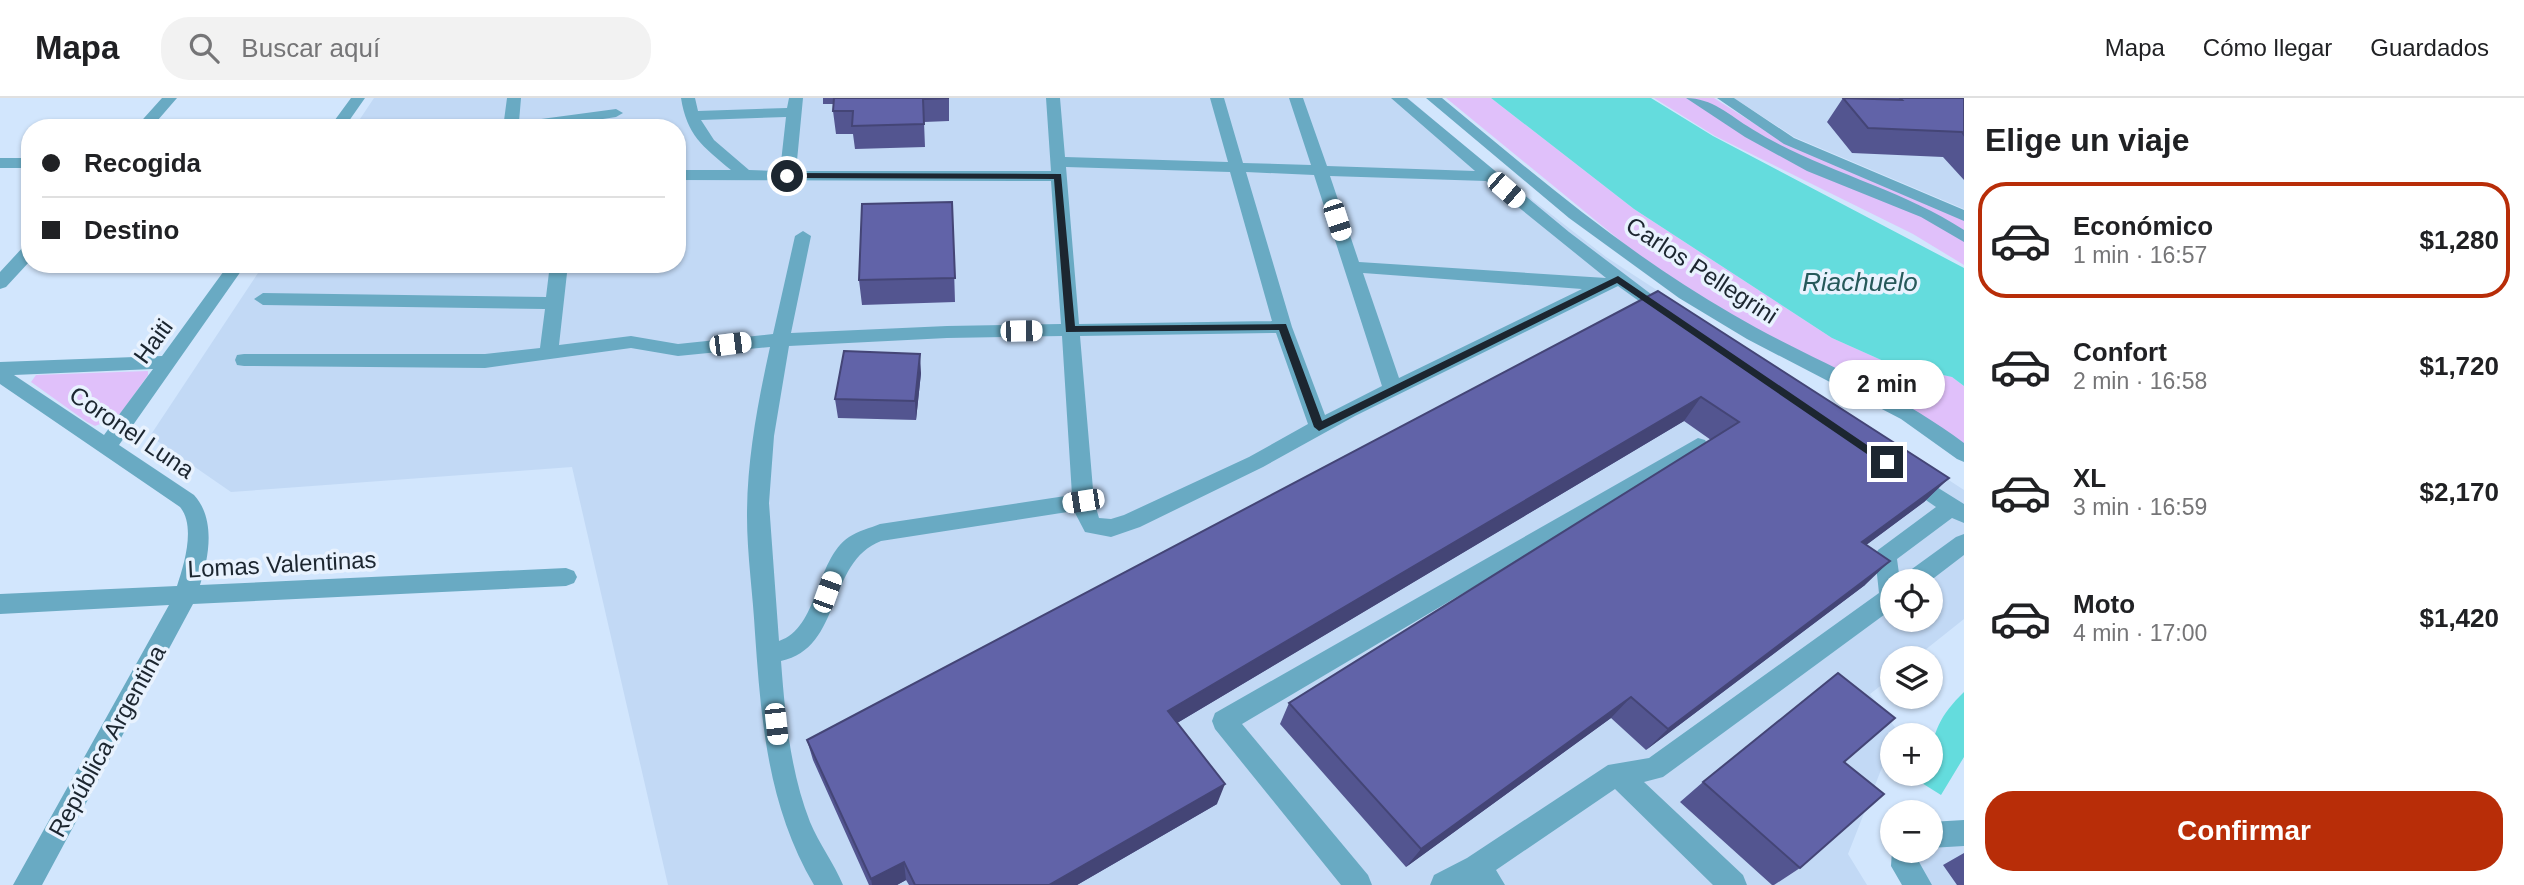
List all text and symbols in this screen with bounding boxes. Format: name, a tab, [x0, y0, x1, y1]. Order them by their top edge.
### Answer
search box	[161, 17, 651, 80]
text: Mapa	[35, 29, 119, 66]
icon: search	[185, 29, 223, 67]
text: Buscar aquí	[241, 33, 380, 63]
text: Mapa	[2105, 34, 2165, 61]
text: Cómo llegar	[2203, 34, 2332, 61]
text: Guardados	[2370, 34, 2489, 61]
text: Elige un viaje	[1985, 122, 2190, 158]
text: Recogida	[84, 148, 201, 178]
route start	[771, 160, 803, 192]
car	[1484, 168, 1529, 212]
car	[1321, 197, 1354, 243]
icon: car	[1989, 209, 2052, 272]
street label: Carlos Pellegrini	[1621, 211, 1783, 329]
text: Económico	[2073, 211, 2213, 241]
text: Destino	[84, 215, 179, 245]
text: $1,280	[2419, 225, 2499, 255]
text: 1 min · 16:57	[2073, 242, 2207, 268]
water label: Riachuelo	[1802, 267, 1918, 297]
street label: Haiti	[128, 314, 178, 368]
car	[1000, 320, 1043, 342]
car	[708, 331, 753, 357]
icon: car	[1989, 335, 2052, 398]
text: Confort	[2073, 337, 2167, 367]
text: $1,720	[2419, 351, 2499, 381]
callout: 2 min	[1829, 360, 1945, 410]
text: 2 min · 16:58	[2073, 368, 2207, 394]
text: 2 min	[1857, 371, 1917, 397]
street label: Coronel Luna	[65, 381, 200, 484]
route end	[1871, 446, 1903, 478]
icon: car	[1989, 461, 2052, 524]
text: XL	[2073, 463, 2106, 493]
text: $2,170	[2419, 477, 2499, 507]
car	[1061, 487, 1106, 515]
text: 3 min · 16:59	[2073, 494, 2207, 520]
street label: Lomas Valentinas	[187, 546, 377, 582]
car	[810, 569, 845, 615]
map controls	[1880, 569, 1943, 863]
button: locate	[1880, 569, 1943, 632]
icon: car	[1989, 587, 2052, 650]
text: Moto	[2073, 589, 2135, 619]
text: $1,420	[2419, 603, 2499, 633]
text: 4 min · 17:00	[2073, 620, 2207, 646]
street label: República Argentina	[43, 640, 171, 841]
button: layers	[1880, 646, 1943, 709]
car	[764, 702, 789, 746]
button: +	[1880, 723, 1943, 786]
button: Confirmar	[1985, 791, 2503, 871]
button: −	[1880, 800, 1943, 863]

